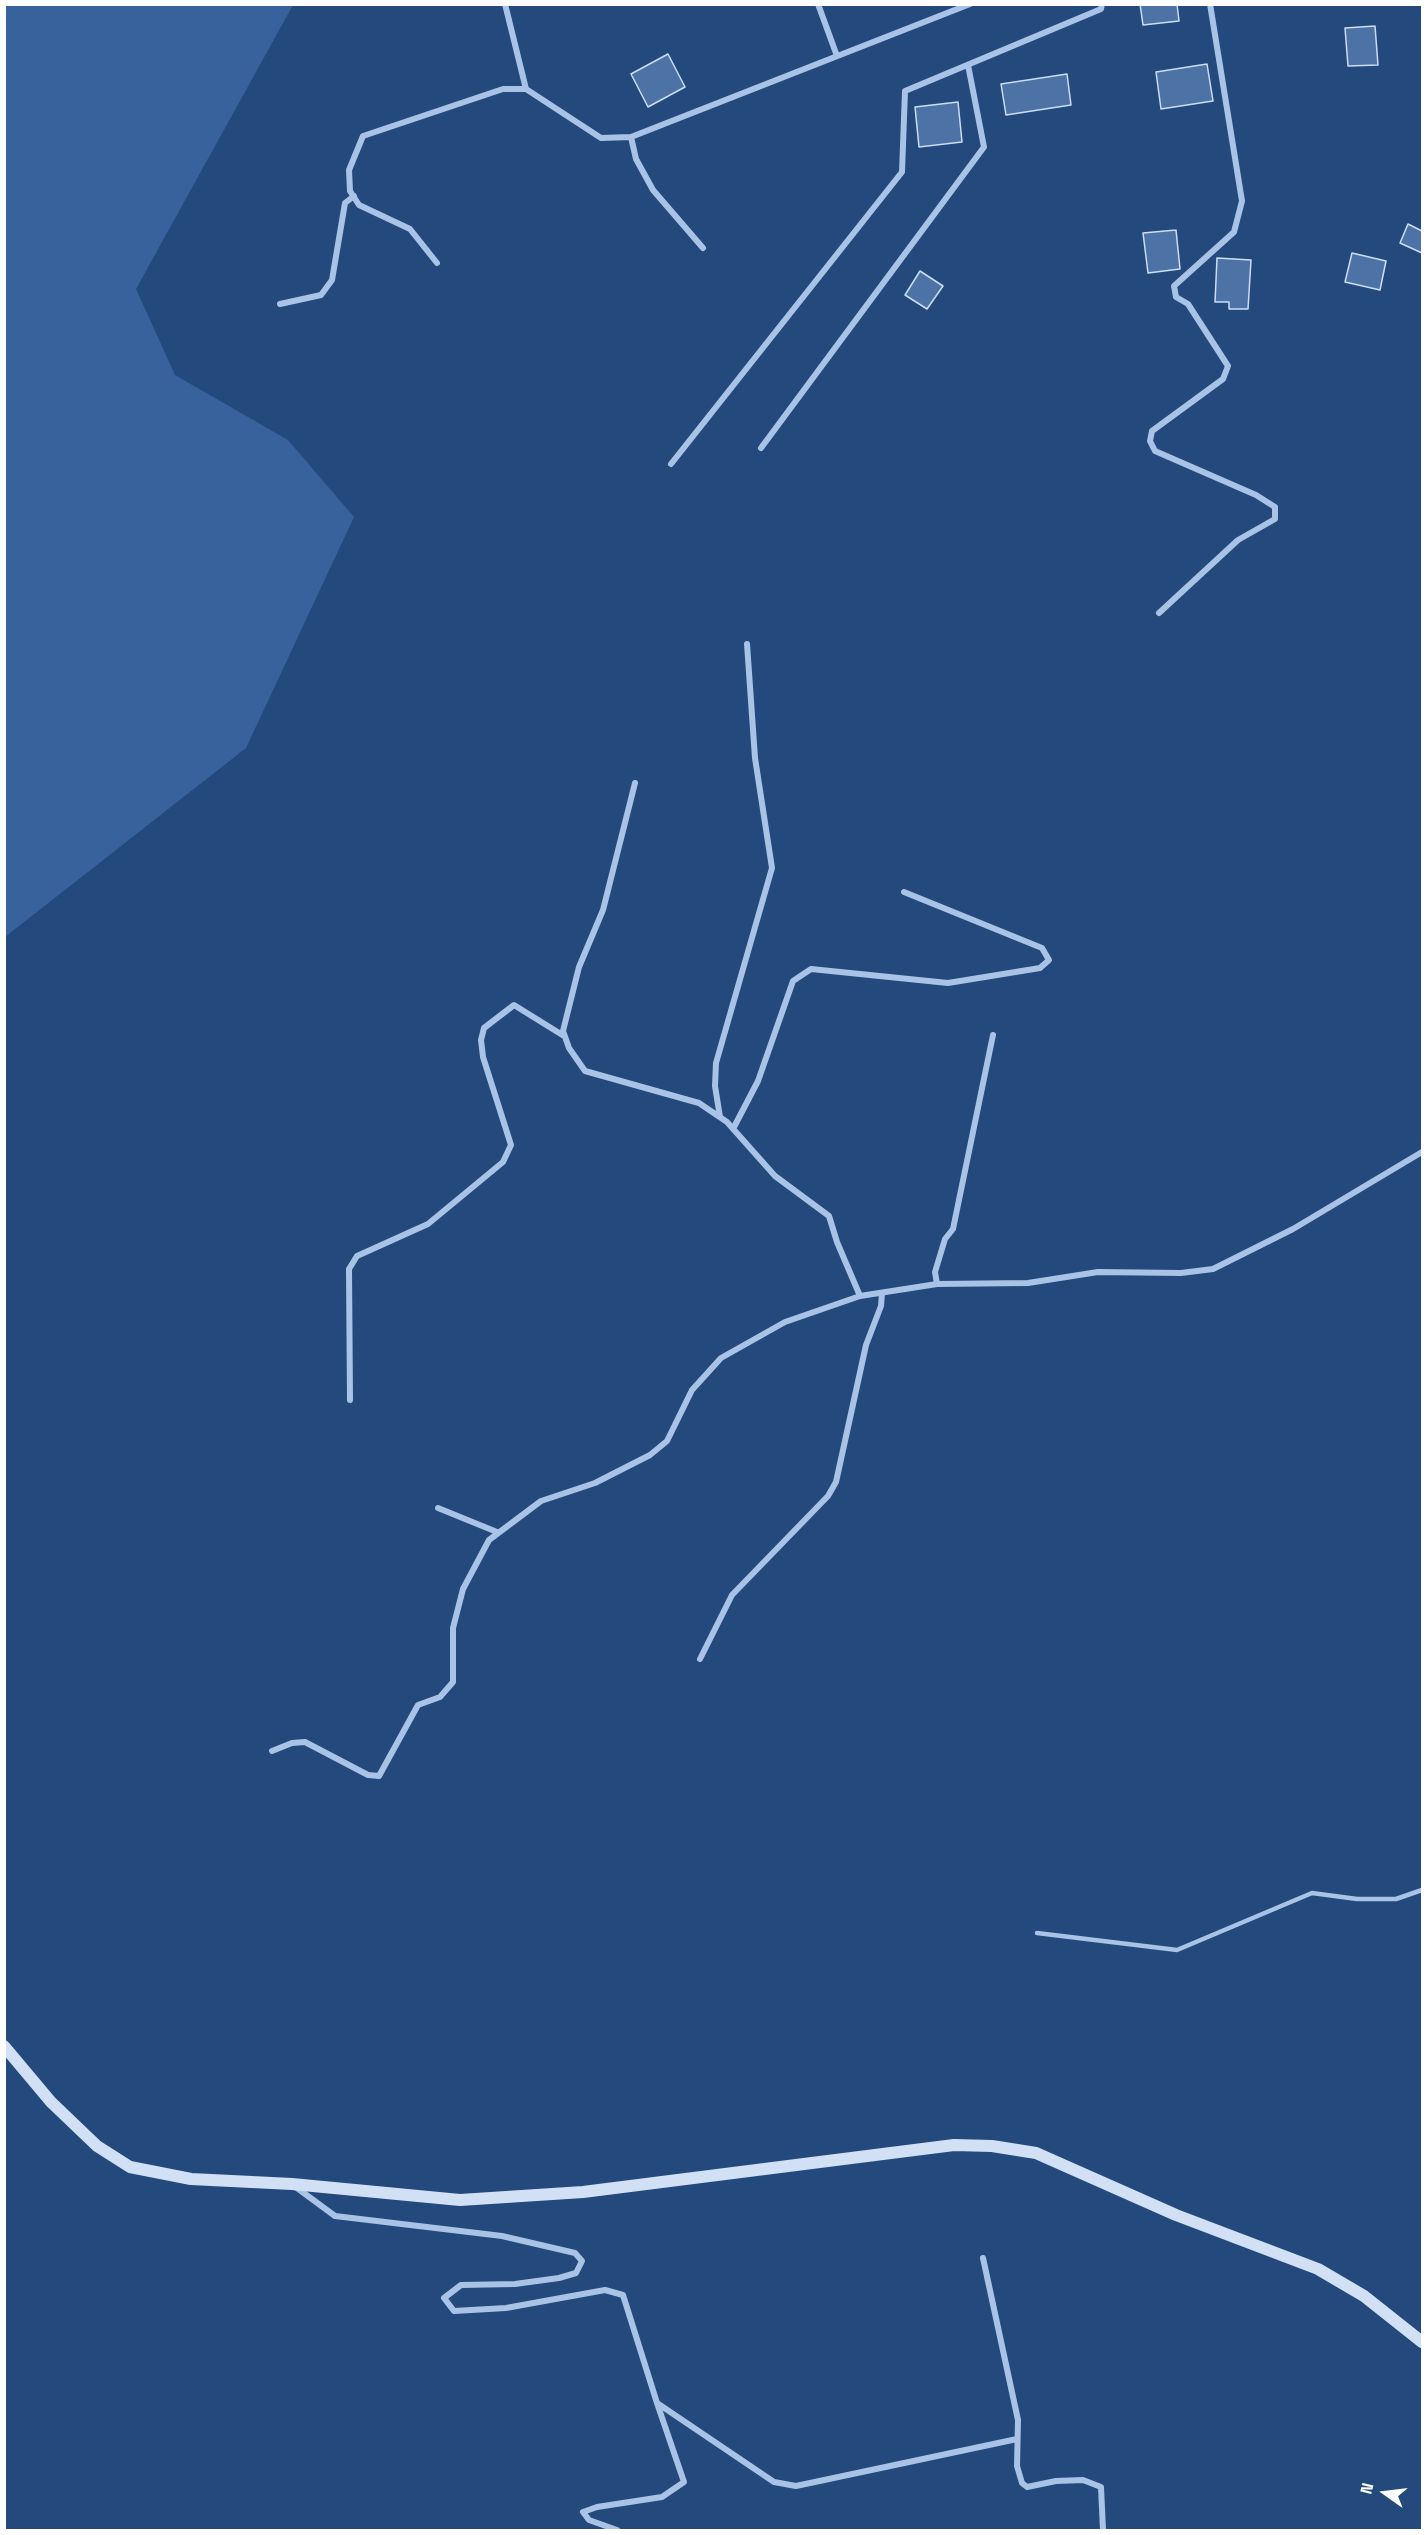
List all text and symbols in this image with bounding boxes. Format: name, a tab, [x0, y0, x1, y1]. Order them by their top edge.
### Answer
north arrow	[1355, 2463, 1415, 2523]
text: N	[1356, 2481, 1379, 2496]

